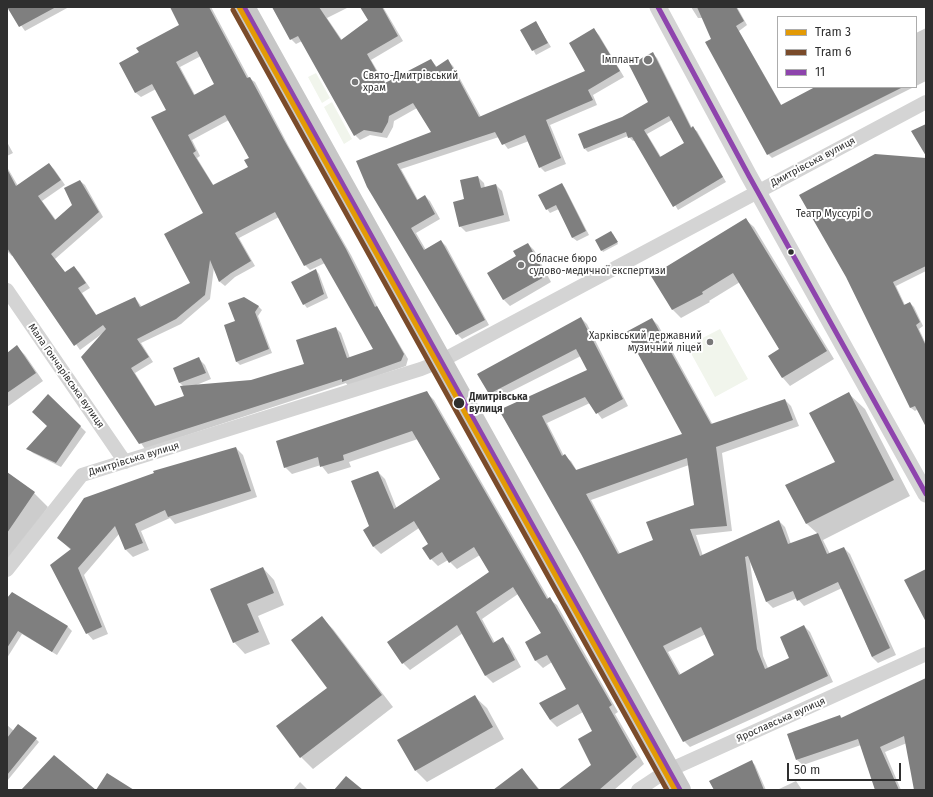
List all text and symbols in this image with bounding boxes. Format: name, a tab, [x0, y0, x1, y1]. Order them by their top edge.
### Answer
legend	[777, 16, 917, 88]
text: Tram 3	[815, 25, 851, 39]
text: Tram 6	[815, 45, 851, 59]
place label: Імплант	[602, 54, 639, 66]
marker: Імплант	[642, 54, 654, 66]
text: 11	[815, 65, 825, 79]
place label: Свято-Дмитрівський храм	[363, 70, 458, 94]
marker: Свято-Дмитрівський храм	[350, 77, 360, 87]
street label: Дмитрівська вулиця	[769, 135, 857, 189]
place label: Театр Муссурі	[796, 208, 860, 220]
marker: Театр Муссурі	[863, 209, 873, 219]
unlabelled marker	[786, 247, 796, 257]
place label: Обласне бюро судово-медичної експертизи	[529, 253, 666, 276]
marker: Обласне бюро судово-медичної експертизи	[516, 260, 526, 270]
street label: Мала Гончарівська вулиця	[25, 321, 107, 431]
place label: Харківський державний музичний ліцей	[589, 330, 702, 354]
marker: Харківський державний музичний ліцей	[705, 337, 715, 347]
place label: Дмитрівська вулиця	[469, 391, 528, 414]
marker: Дмитрівська вулиця	[452, 396, 466, 410]
street label: Дмитрівська вулиця	[87, 439, 181, 479]
street label: Ярославська вулиця	[735, 695, 827, 745]
scale bar	[789, 755, 903, 781]
text: 50 m	[794, 763, 820, 777]

